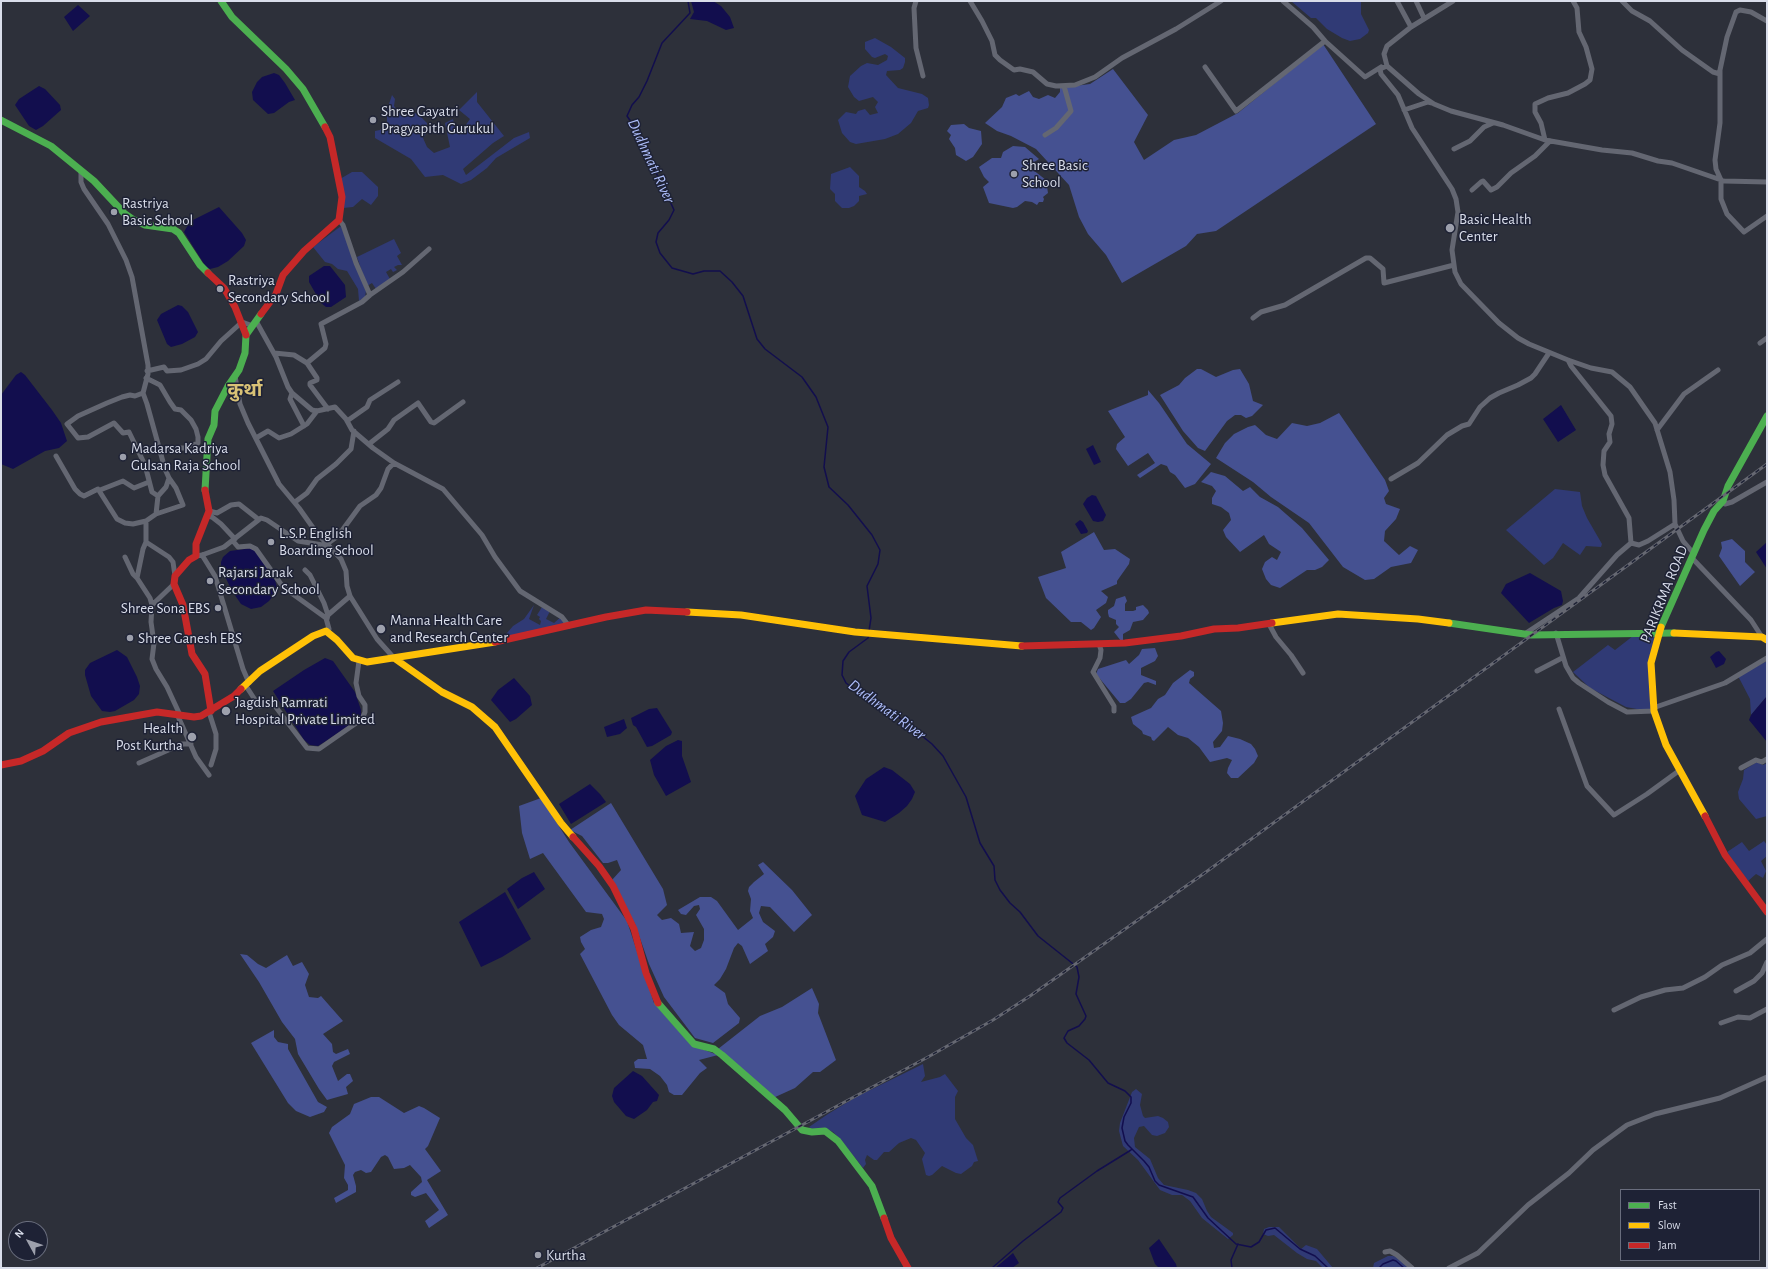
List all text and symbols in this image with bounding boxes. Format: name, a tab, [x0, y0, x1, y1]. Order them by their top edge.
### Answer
place label: Shree Gayatri Pragyapith Gurukul	[381, 102, 494, 137]
marker: Shree Gayatri Pragyapith Gurukul	[368, 115, 378, 125]
water label: Dudhmati River	[623, 116, 679, 206]
place label: Shree Basic School	[1022, 156, 1088, 191]
marker: Shree Basic School	[1009, 169, 1019, 179]
place label: Rastriya Basic School	[122, 194, 193, 229]
marker: Rastriya Basic School	[109, 207, 119, 217]
place label: Basic Health Center	[1459, 210, 1532, 245]
marker: Basic Health Center	[1444, 222, 1456, 234]
place label: Rastriya Secondary School	[228, 271, 330, 306]
marker: Rastriya Secondary School	[215, 284, 225, 294]
district label: कुर्था	[228, 379, 262, 401]
place label: Madarsa Kadriya Gulsan Raja School	[131, 439, 241, 474]
marker: Madarsa Kadriya Gulsan Raja School	[118, 452, 128, 462]
place label: L.S.P. English Boarding School	[279, 524, 374, 559]
marker: L.S.P. English Boarding School	[266, 537, 276, 547]
street label: PARIKRMA ROAD	[1636, 543, 1692, 645]
place label: Rajarsi Janak Secondary School	[218, 563, 320, 598]
marker: Rajarsi Janak Secondary School	[205, 576, 215, 586]
place label: Shree Sona EBS	[121, 599, 210, 617]
marker: Shree Sona EBS	[213, 603, 223, 613]
place label: Manna Health Care and Research Center	[390, 611, 508, 646]
marker: Manna Health Care and Research Center	[375, 623, 387, 635]
place label: Shree Ganesh EBS	[138, 629, 242, 647]
marker: Shree Ganesh EBS	[125, 633, 135, 643]
water label: Dudhmati River	[845, 675, 929, 745]
place label: Jagdish Ramrati Hospital Private Limited	[235, 693, 375, 728]
marker: Jagdish Ramrati Hospital Private Limited	[220, 705, 232, 717]
place label: Health Post Kurtha	[116, 719, 183, 754]
marker: Health Post Kurtha	[186, 731, 198, 743]
legend	[1620, 1189, 1760, 1261]
text: Fast	[1658, 1199, 1677, 1211]
text: Slow	[1658, 1219, 1680, 1231]
north arrow	[8, 1221, 48, 1261]
text: N	[13, 1227, 26, 1240]
text: Jam	[1658, 1239, 1677, 1251]
place label: Kurtha	[546, 1246, 586, 1264]
marker: Kurtha	[533, 1250, 543, 1260]

